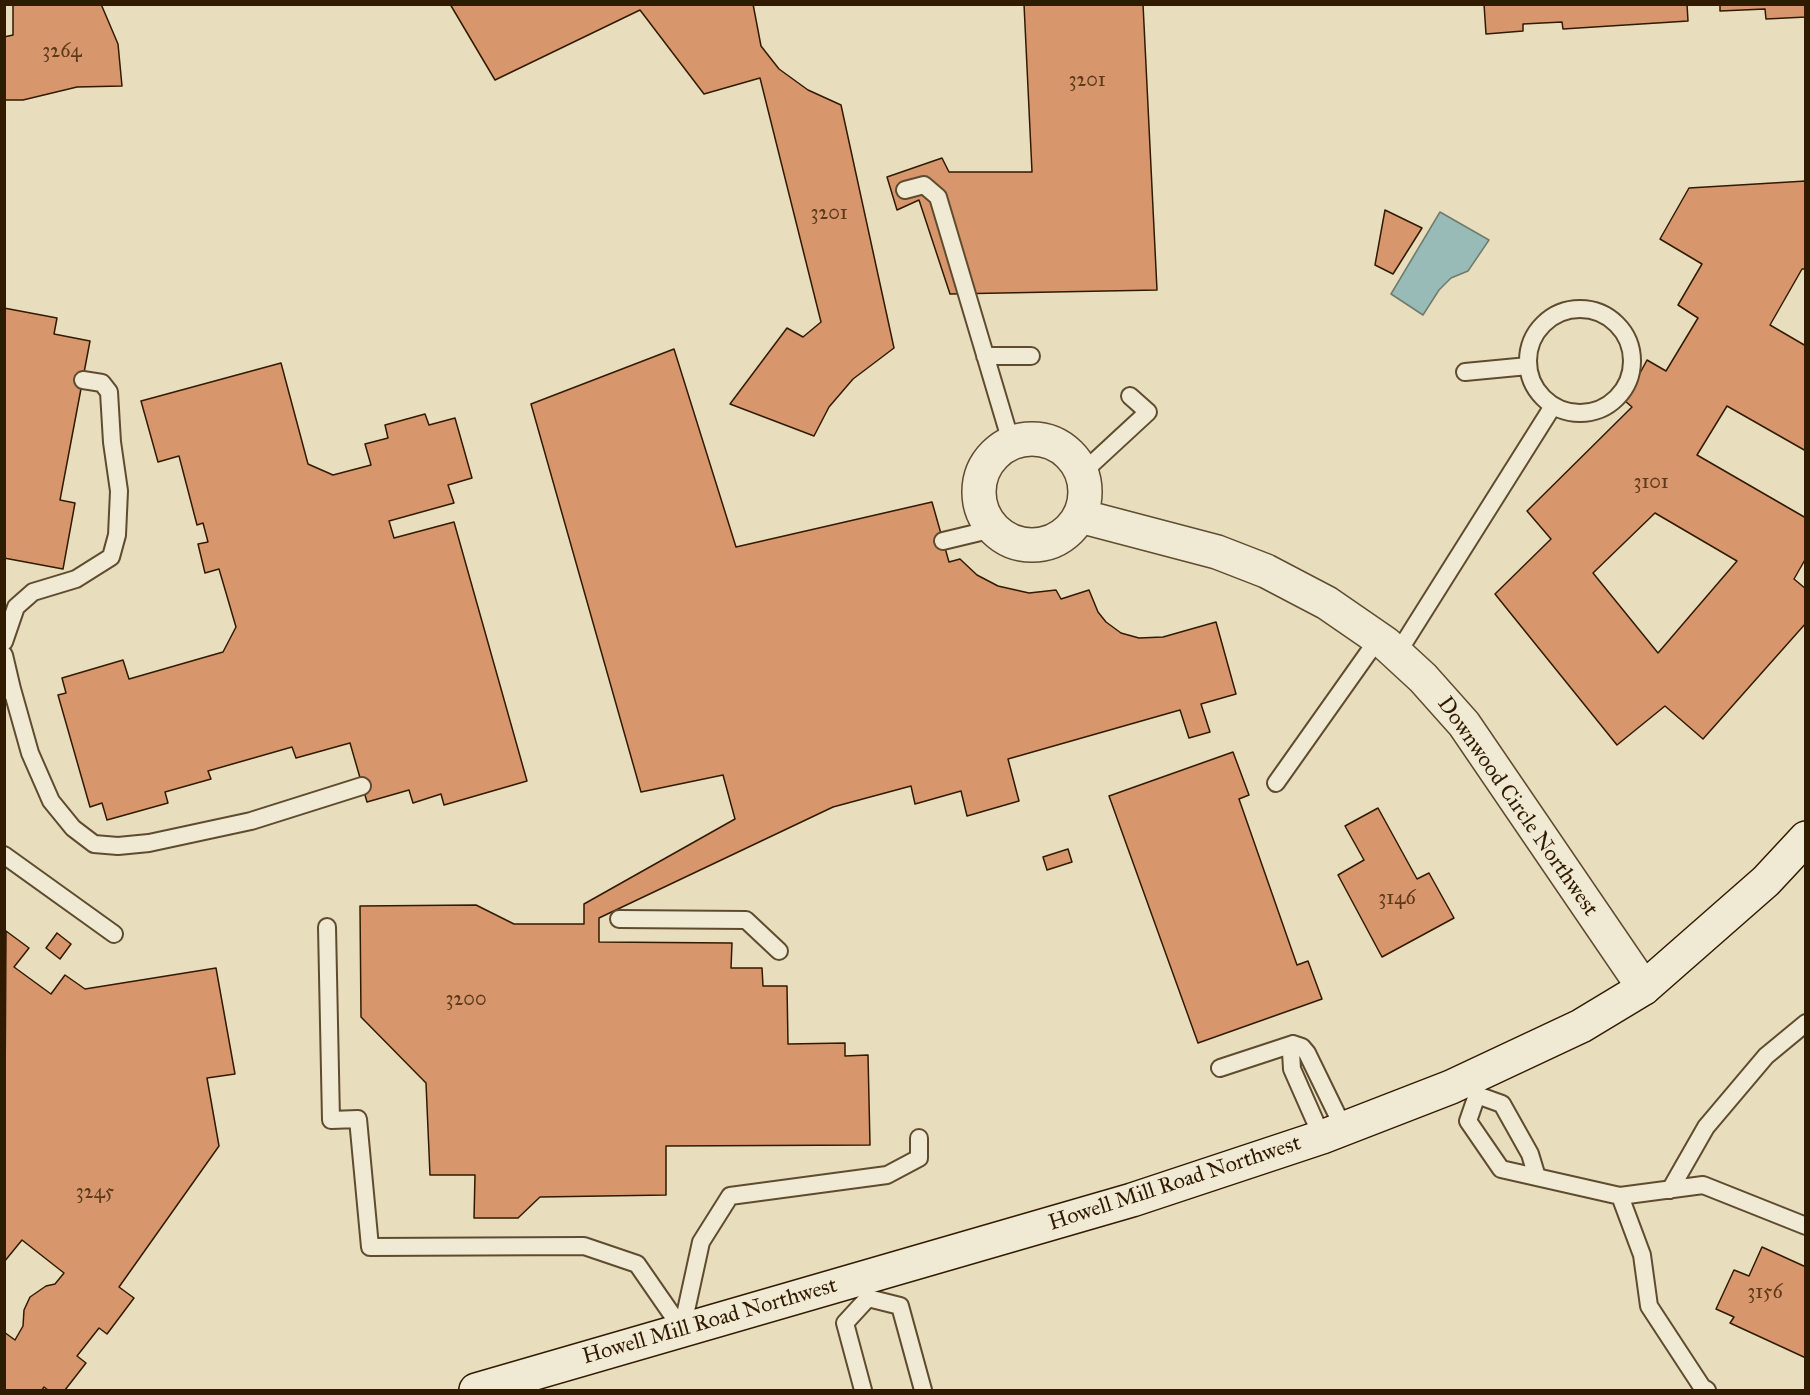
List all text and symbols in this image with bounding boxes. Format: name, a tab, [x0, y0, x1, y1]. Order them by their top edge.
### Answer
house number: 3264	[42, 40, 82, 64]
house number: 3201	[1068, 69, 1106, 93]
house number: 3201	[810, 202, 848, 226]
house number: 3101	[1633, 471, 1669, 495]
street label: Downwood Circle Northwest	[1431, 692, 1603, 922]
house number: 3146	[1378, 887, 1416, 911]
house number: 3200	[445, 988, 487, 1012]
street label: Howell Mill Road Northwest	[1046, 1131, 1304, 1237]
house number: 3245	[76, 1181, 114, 1205]
street label: Howell Mill Road Northwest	[580, 1273, 840, 1371]
house number: 3156	[1747, 1281, 1783, 1305]

